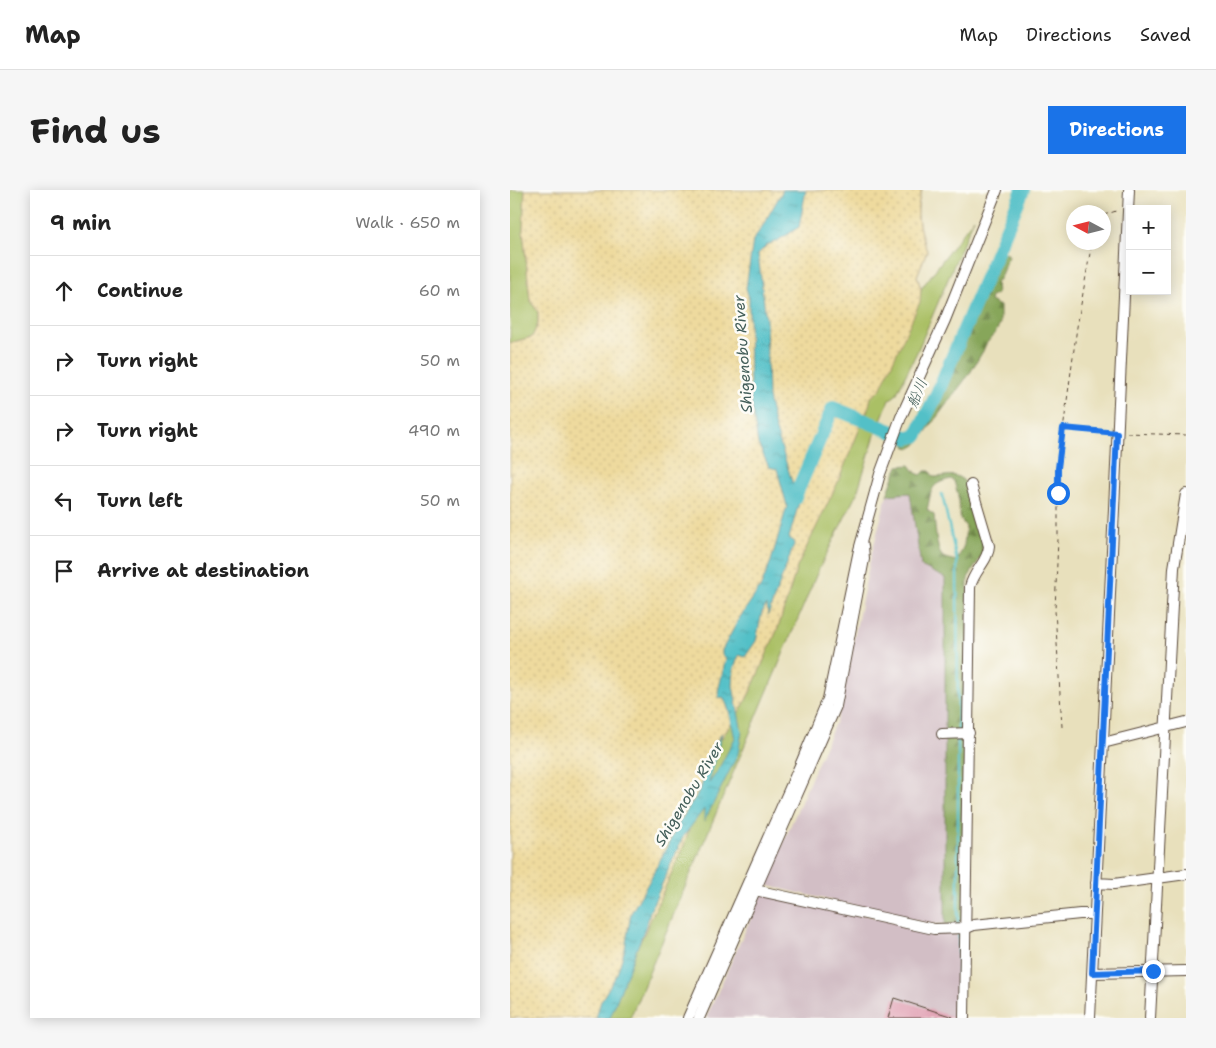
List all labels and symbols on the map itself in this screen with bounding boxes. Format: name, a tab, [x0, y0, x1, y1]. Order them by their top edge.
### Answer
north arrow	[1066, 205, 1111, 250]
water label: Shigenobu River	[729, 293, 757, 414]
water label: 船川	[902, 375, 932, 411]
route start	[1047, 482, 1070, 505]
water label: Shigenobu River	[650, 737, 728, 850]
route end	[1142, 960, 1165, 983]

